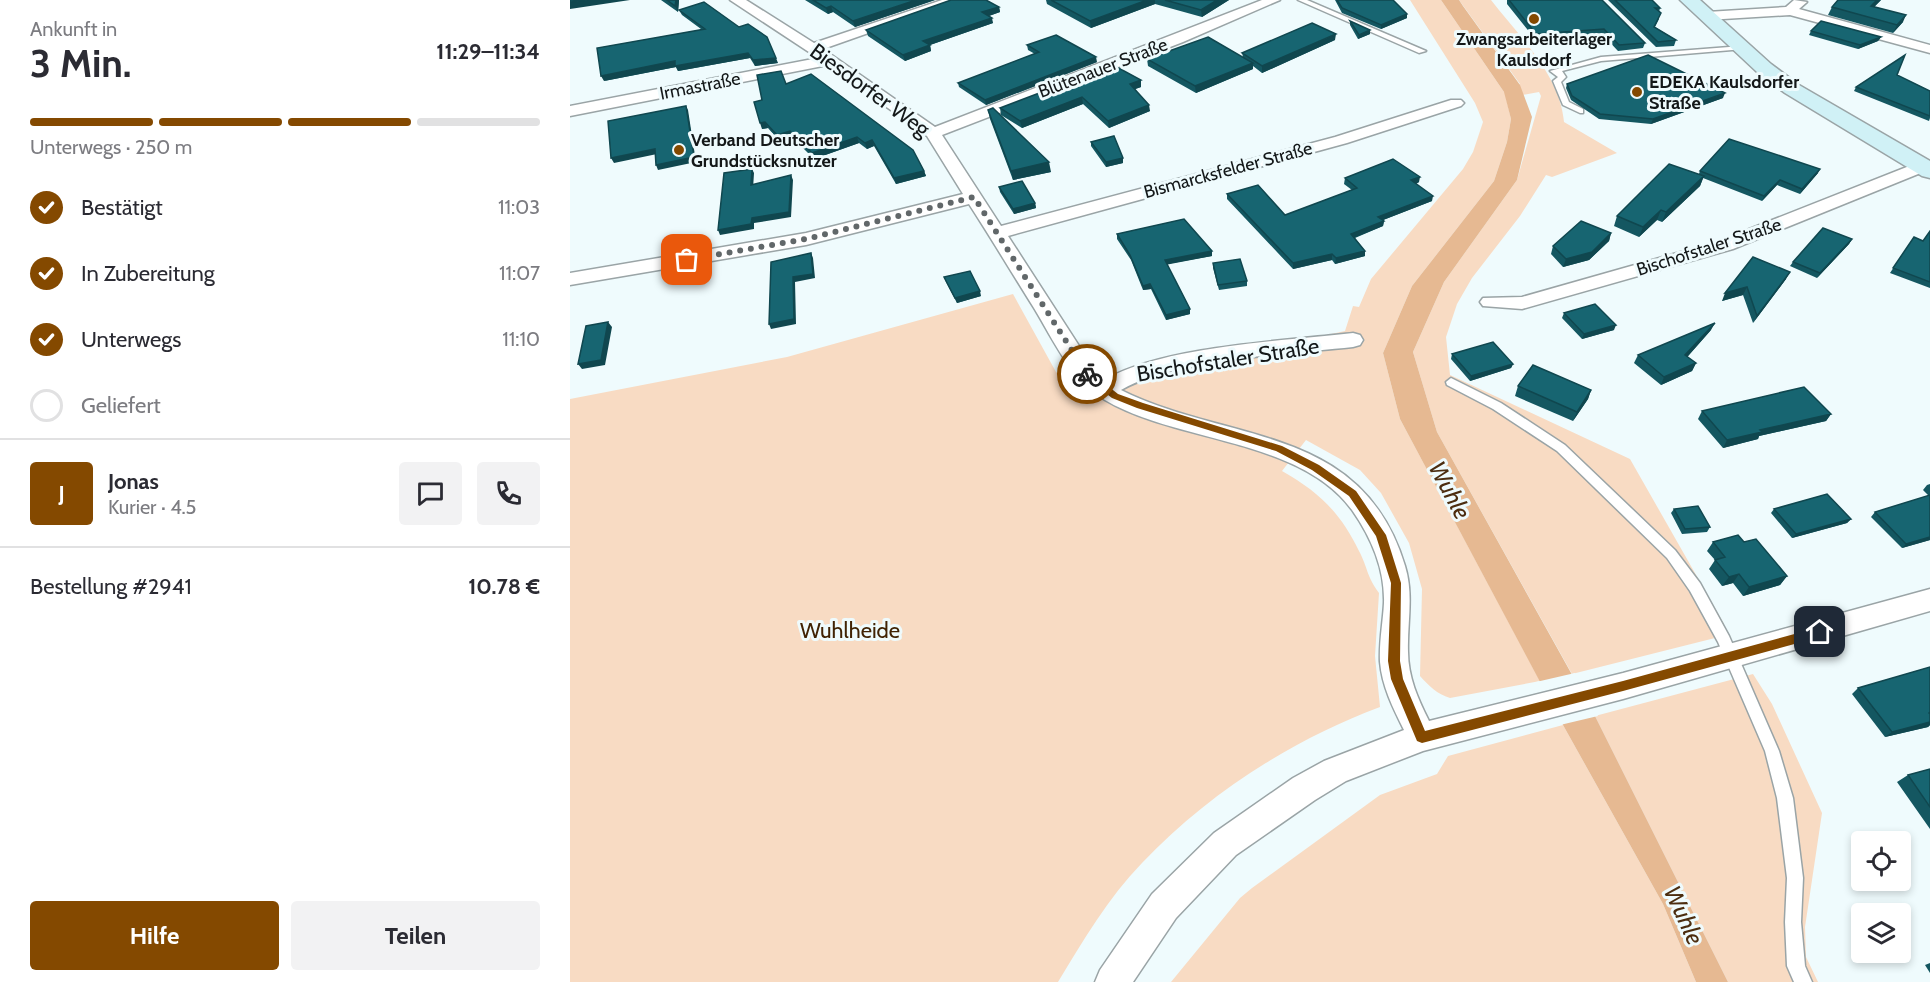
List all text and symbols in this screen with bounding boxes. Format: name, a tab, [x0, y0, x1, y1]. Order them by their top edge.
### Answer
marker: Zwangsarbeiterlager Kaulsdorf	[1527, 12, 1541, 26]
text: Ankunft in	[30, 17, 117, 41]
place label: Zwangsarbeiterlager Kaulsdorf	[1456, 28, 1612, 71]
street label: Blütenauer Straße	[1035, 33, 1171, 103]
street label: Biesdorfer Weg	[805, 37, 936, 143]
text: 11:29–11:34	[436, 38, 540, 65]
text: 3 Min.	[30, 39, 131, 87]
street label: Irmastraße	[658, 67, 742, 105]
place label: EDEKA Kaulsdorfer Straße	[1649, 71, 1799, 114]
marker: EDEKA Kaulsdorfer Straße	[1630, 85, 1644, 99]
place label: Verband Deutscher Grundstücksnutzer	[691, 129, 839, 172]
text: Unterwegs · 250 m	[30, 135, 192, 159]
street label: Bismarcksfelder Straße	[1141, 137, 1315, 203]
marker: Verband Deutscher Grundstücksnutzer	[672, 143, 686, 157]
icon: check	[30, 191, 63, 224]
text: Bestätigt	[81, 194, 163, 221]
text: 11:03	[498, 195, 540, 219]
street label: Bischofstaler Straße	[1634, 213, 1784, 281]
pin	[661, 234, 712, 285]
icon: bag	[670, 243, 703, 276]
icon: check	[30, 257, 63, 290]
text: In Zubereitung	[81, 260, 215, 287]
text: 11:07	[499, 261, 540, 285]
icon: check	[30, 323, 63, 356]
text: Unterwegs	[81, 326, 181, 353]
text: 11:10	[502, 327, 540, 351]
street label: Bischofstaler Straße	[1135, 332, 1321, 388]
courier	[1057, 344, 1117, 404]
icon: bike	[1071, 358, 1104, 391]
text: Geliefert	[81, 392, 161, 419]
water label: Wuhle	[1423, 456, 1477, 524]
button: chat	[399, 462, 462, 525]
button: phone	[477, 462, 540, 525]
text: Jonas	[108, 468, 159, 495]
text: J	[58, 480, 65, 507]
text: Kurier · 4.5	[108, 495, 196, 519]
text: Bestellung #2941	[30, 573, 192, 600]
text: 10.78 €	[468, 573, 540, 600]
pin	[1794, 606, 1845, 657]
icon: home	[1803, 615, 1836, 648]
park label: Wuhlheide	[800, 617, 900, 644]
map controls	[1851, 831, 1911, 963]
button: locate	[1851, 831, 1911, 891]
water label: Wuhle	[1658, 881, 1710, 949]
button: Hilfe	[30, 901, 279, 970]
button: Teilen	[291, 901, 540, 970]
button: layers	[1851, 903, 1911, 963]

